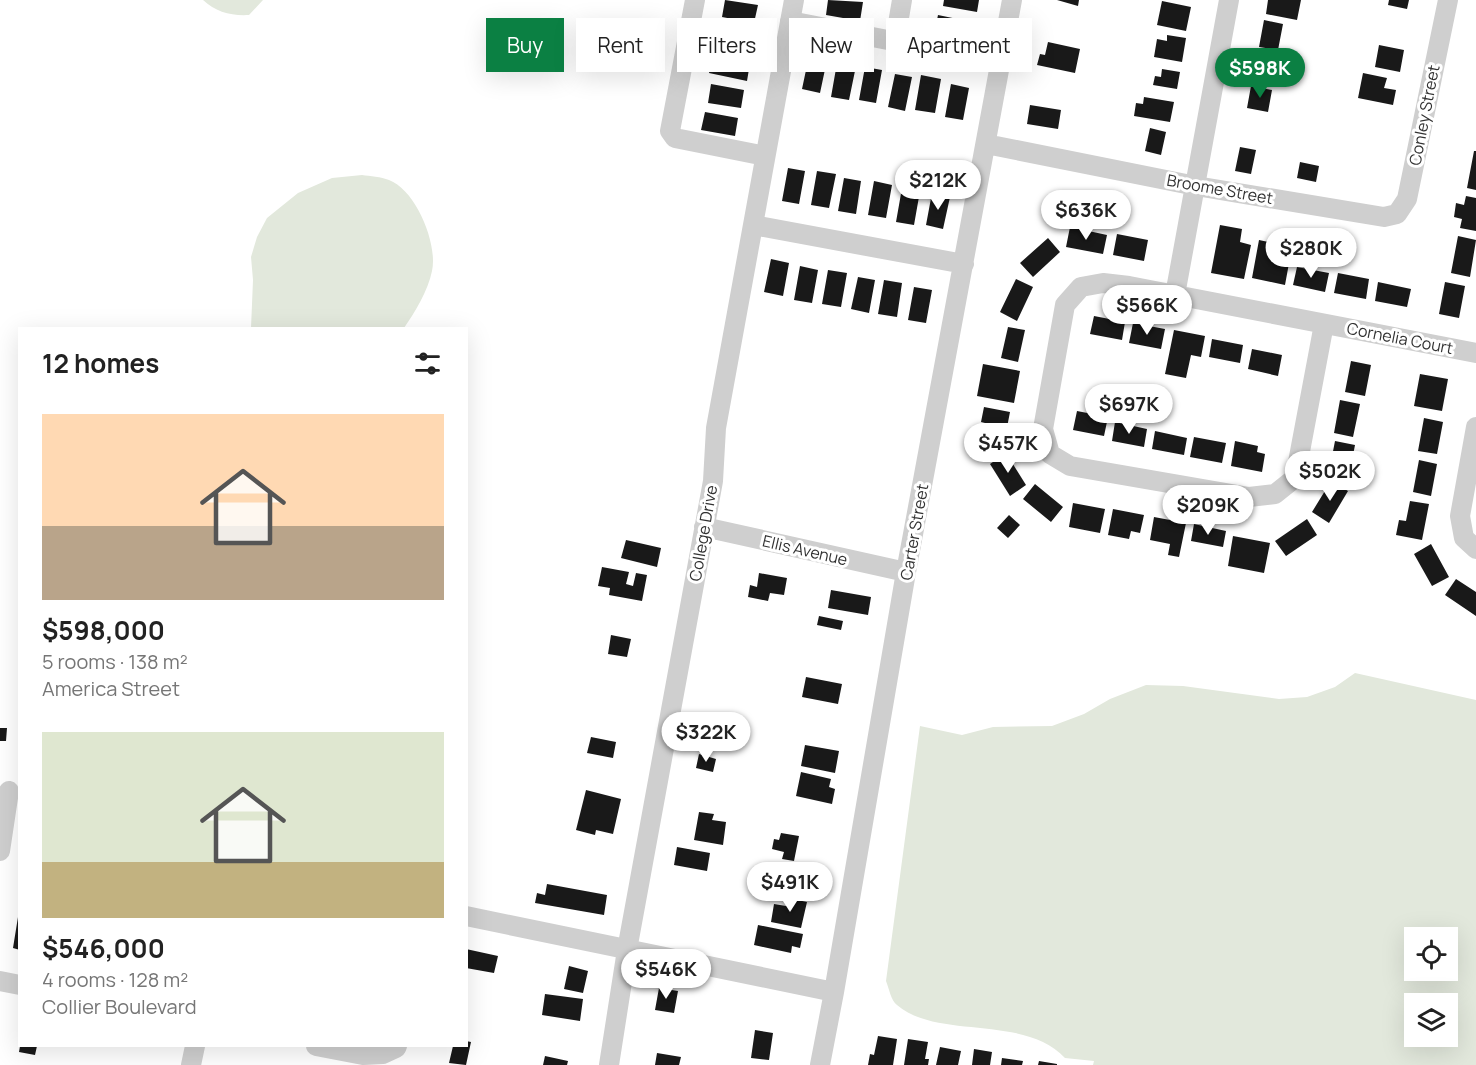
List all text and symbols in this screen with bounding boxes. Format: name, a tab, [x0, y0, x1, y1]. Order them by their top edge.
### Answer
chip: Buy	[486, 18, 564, 72]
chip: Rent	[576, 18, 665, 72]
chip: Filters	[677, 18, 777, 72]
chip: New	[789, 18, 874, 72]
chip: Apartment	[886, 18, 1032, 72]
pin: $598K	[1218, 48, 1302, 99]
text: $598K	[1229, 54, 1291, 81]
street label: Conley Street	[1403, 63, 1445, 167]
pin: $212K	[896, 160, 980, 211]
text: $212K	[909, 166, 967, 193]
street label: Broome Street	[1165, 169, 1275, 209]
pin: $636K	[1044, 190, 1128, 241]
text: $636K	[1055, 196, 1117, 223]
pin: $280K	[1269, 228, 1353, 279]
text: $280K	[1280, 234, 1342, 261]
pin: $566K	[1105, 285, 1189, 336]
text: $566K	[1116, 291, 1178, 318]
street label: Cornelia Court	[1345, 317, 1455, 359]
text: 12 homes	[42, 345, 159, 381]
icon: filters	[411, 347, 444, 380]
pin: $697K	[1087, 384, 1171, 435]
text: $697K	[1099, 390, 1159, 417]
pin: $457K	[966, 423, 1050, 474]
text: $457K	[978, 429, 1038, 456]
pin: $502K	[1288, 451, 1372, 502]
icon: home	[189, 453, 297, 561]
text: $502K	[1299, 457, 1361, 484]
street label: Carter Street	[895, 482, 933, 582]
street label: College Drive	[684, 483, 722, 583]
pin: $209K	[1166, 485, 1250, 536]
text: $209K	[1177, 491, 1240, 518]
street label: Ellis Avenue	[760, 530, 850, 570]
text: $598,000	[42, 612, 165, 648]
text: 5 rooms · 138 m²	[42, 648, 188, 675]
text: America Street	[42, 675, 180, 702]
pin: $322K	[664, 712, 748, 763]
text: $322K	[676, 718, 736, 745]
icon: home	[189, 771, 297, 879]
pin: $491K	[748, 862, 832, 913]
text: $491K	[761, 868, 819, 895]
map controls	[1404, 927, 1458, 1047]
button: locate	[1404, 927, 1458, 981]
text: $546,000	[42, 930, 165, 966]
pin: $546K	[624, 949, 708, 1000]
text: $546K	[635, 955, 697, 982]
text: 4 rooms · 128 m²	[42, 966, 188, 993]
text: Collier Boulevard	[42, 993, 197, 1020]
button: layers	[1404, 993, 1458, 1047]

